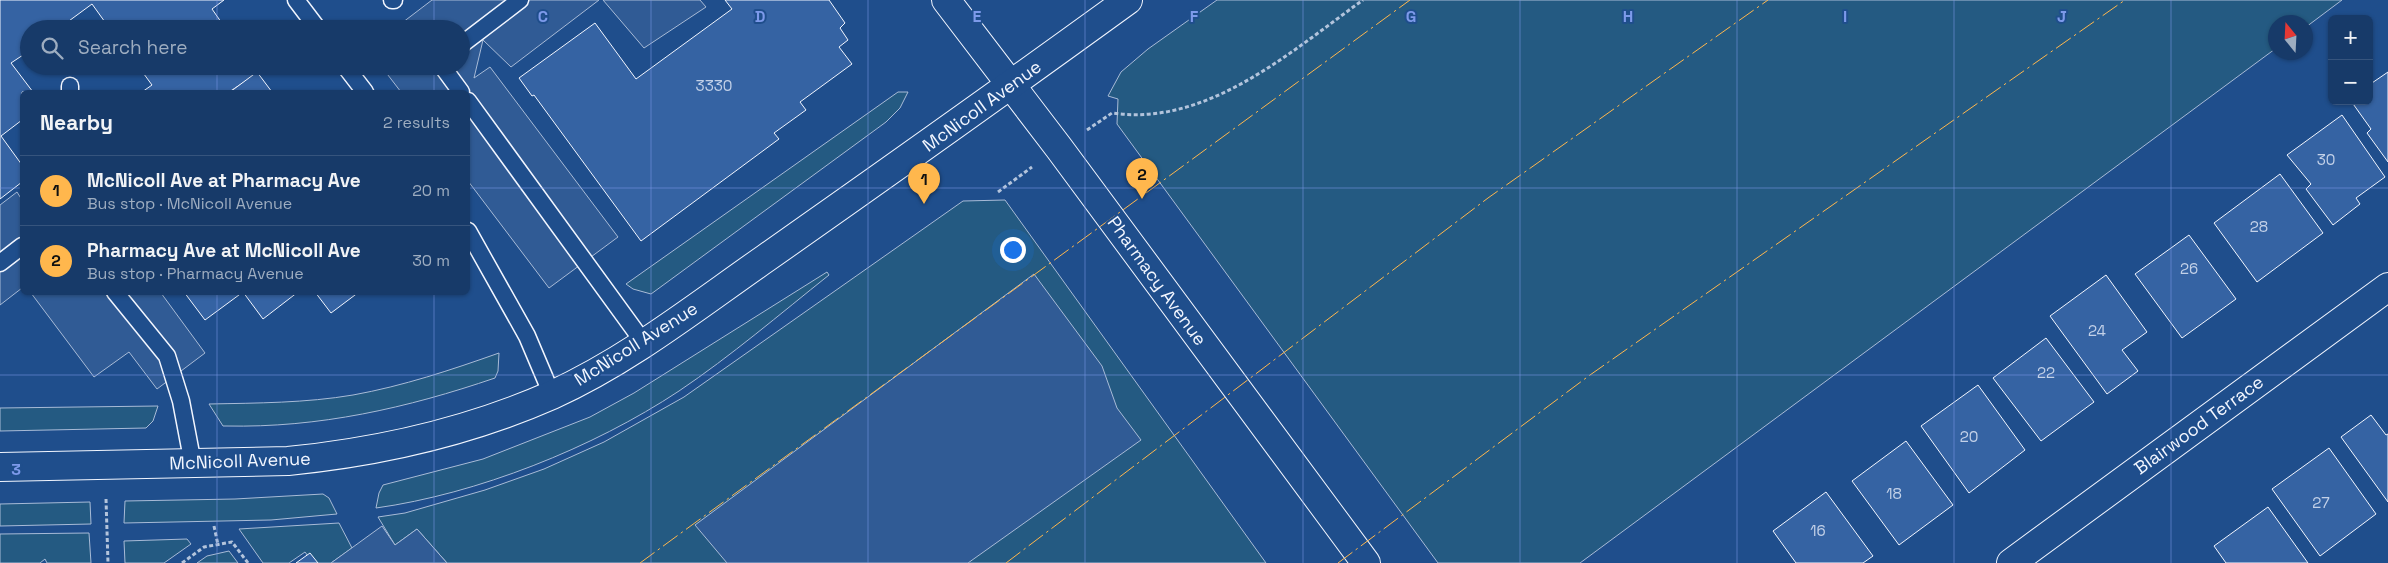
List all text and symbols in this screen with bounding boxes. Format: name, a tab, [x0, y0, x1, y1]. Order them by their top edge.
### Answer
text: C	[538, 6, 548, 27]
text: D	[755, 6, 765, 27]
text: E	[973, 6, 982, 27]
text: F	[1190, 6, 1199, 27]
text: G	[1406, 6, 1416, 27]
text: H	[1623, 6, 1633, 27]
text: I	[1843, 6, 1847, 27]
text: J	[2057, 6, 2067, 27]
north arrow	[2268, 15, 2313, 60]
map controls	[2328, 15, 2373, 105]
button: +	[2328, 15, 2373, 60]
search box	[20, 20, 470, 75]
icon: search	[38, 34, 66, 62]
text: Search here	[78, 35, 188, 60]
street label: McNicoll Avenue	[918, 55, 1046, 156]
button: −	[2328, 60, 2373, 105]
house number: 3330	[696, 76, 732, 95]
text: Nearby	[40, 109, 113, 136]
text: 2 results	[383, 112, 450, 133]
house number: 30	[2317, 150, 2335, 169]
pin: 2	[1126, 158, 1158, 199]
pin: 1	[908, 163, 940, 204]
text: McNicoll Ave at Pharmacy Ave	[87, 168, 361, 193]
text: 1	[52, 180, 60, 201]
text: 20 m	[412, 180, 450, 201]
text: Bus stop · McNicoll Avenue	[87, 193, 292, 214]
street label: Pharmacy Avenue	[1103, 212, 1212, 350]
house number: 28	[2250, 217, 2268, 236]
your location	[1000, 237, 1026, 263]
text: Pharmacy Ave at McNicoll Ave	[87, 238, 361, 263]
text: 2	[51, 250, 61, 271]
text: 30 m	[412, 250, 450, 271]
house number: 26	[2180, 259, 2198, 278]
text: Bus stop · Pharmacy Avenue	[87, 263, 304, 284]
street label: McNicoll Avenue	[570, 296, 702, 391]
house number: 24	[2088, 321, 2106, 340]
house number: 22	[2037, 363, 2055, 382]
street label: Blairwood Terrace	[2130, 370, 2268, 479]
house number: 20	[1960, 427, 1978, 446]
street label: McNicoll Avenue	[169, 447, 311, 474]
text: 3	[11, 459, 21, 480]
house number: 18	[1886, 484, 1902, 503]
house number: 27	[2312, 493, 2330, 512]
house number: 16	[1810, 521, 1826, 540]

